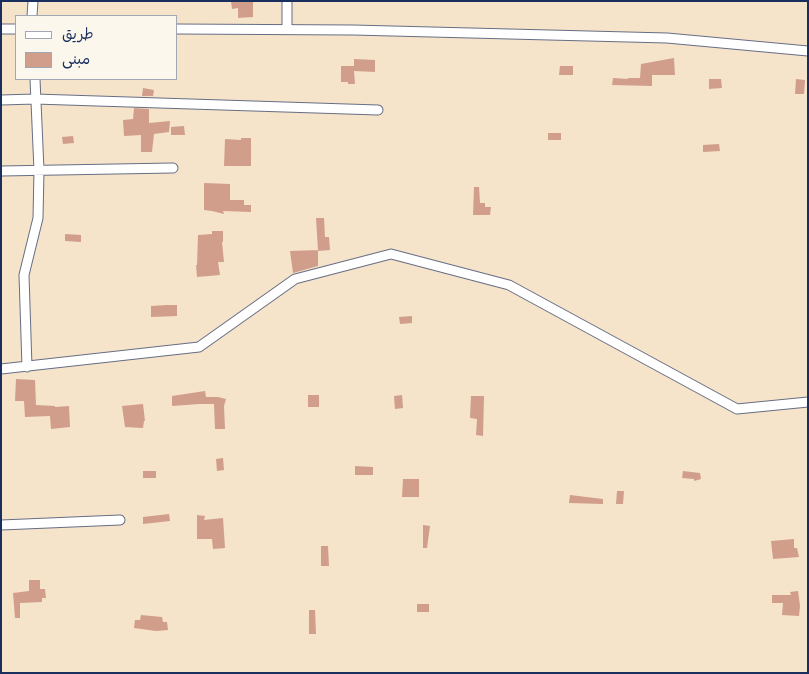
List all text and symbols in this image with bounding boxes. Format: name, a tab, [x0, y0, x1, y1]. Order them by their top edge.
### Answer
legend	[15, 15, 178, 80]
text: طريق	[62, 23, 94, 44]
text: مبنى	[62, 48, 90, 69]

